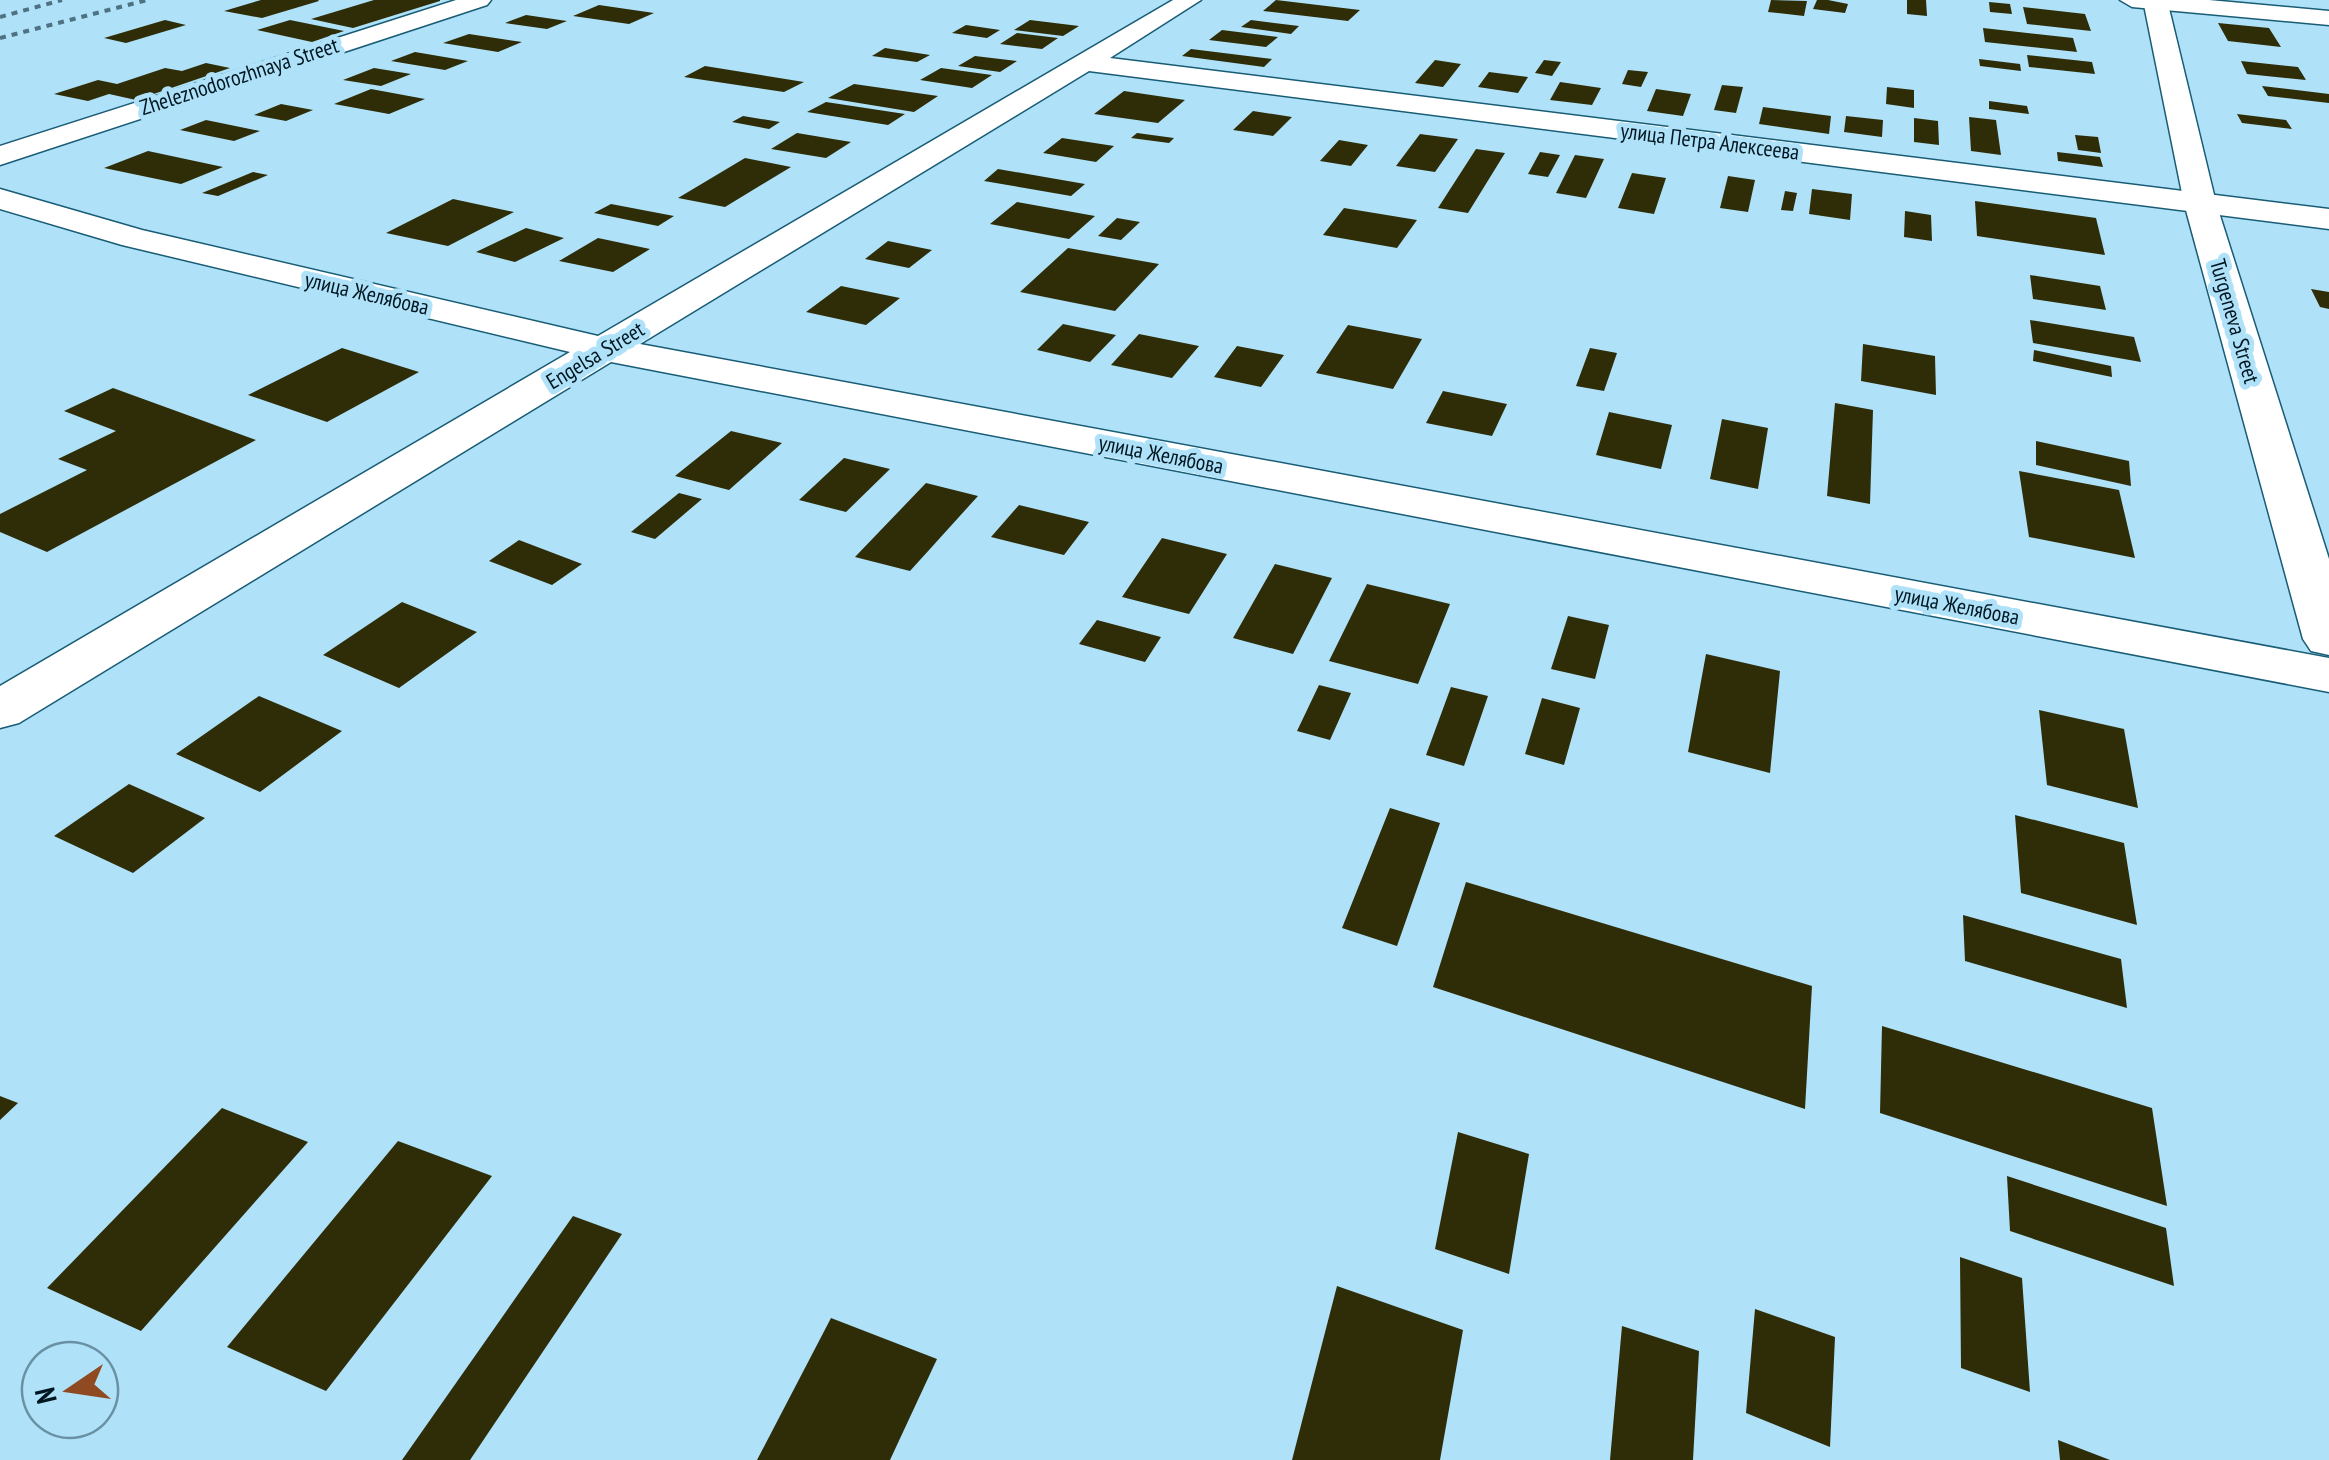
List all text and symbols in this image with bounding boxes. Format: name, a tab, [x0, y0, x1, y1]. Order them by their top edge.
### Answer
street label: Zheleznodorozhnaya Street	[136, 31, 342, 121]
street label: улица Петра Алексеева	[1619, 116, 1801, 166]
street label: Turgeneva Street	[2204, 256, 2266, 386]
street label: улица Желябова	[302, 265, 432, 321]
street label: Engelsa Street	[541, 315, 649, 395]
street label: улица Желябова	[1096, 428, 1226, 480]
street label: улица Желябова	[1892, 579, 2022, 631]
north arrow	[20, 1340, 120, 1440]
text: N	[25, 1384, 65, 1407]

